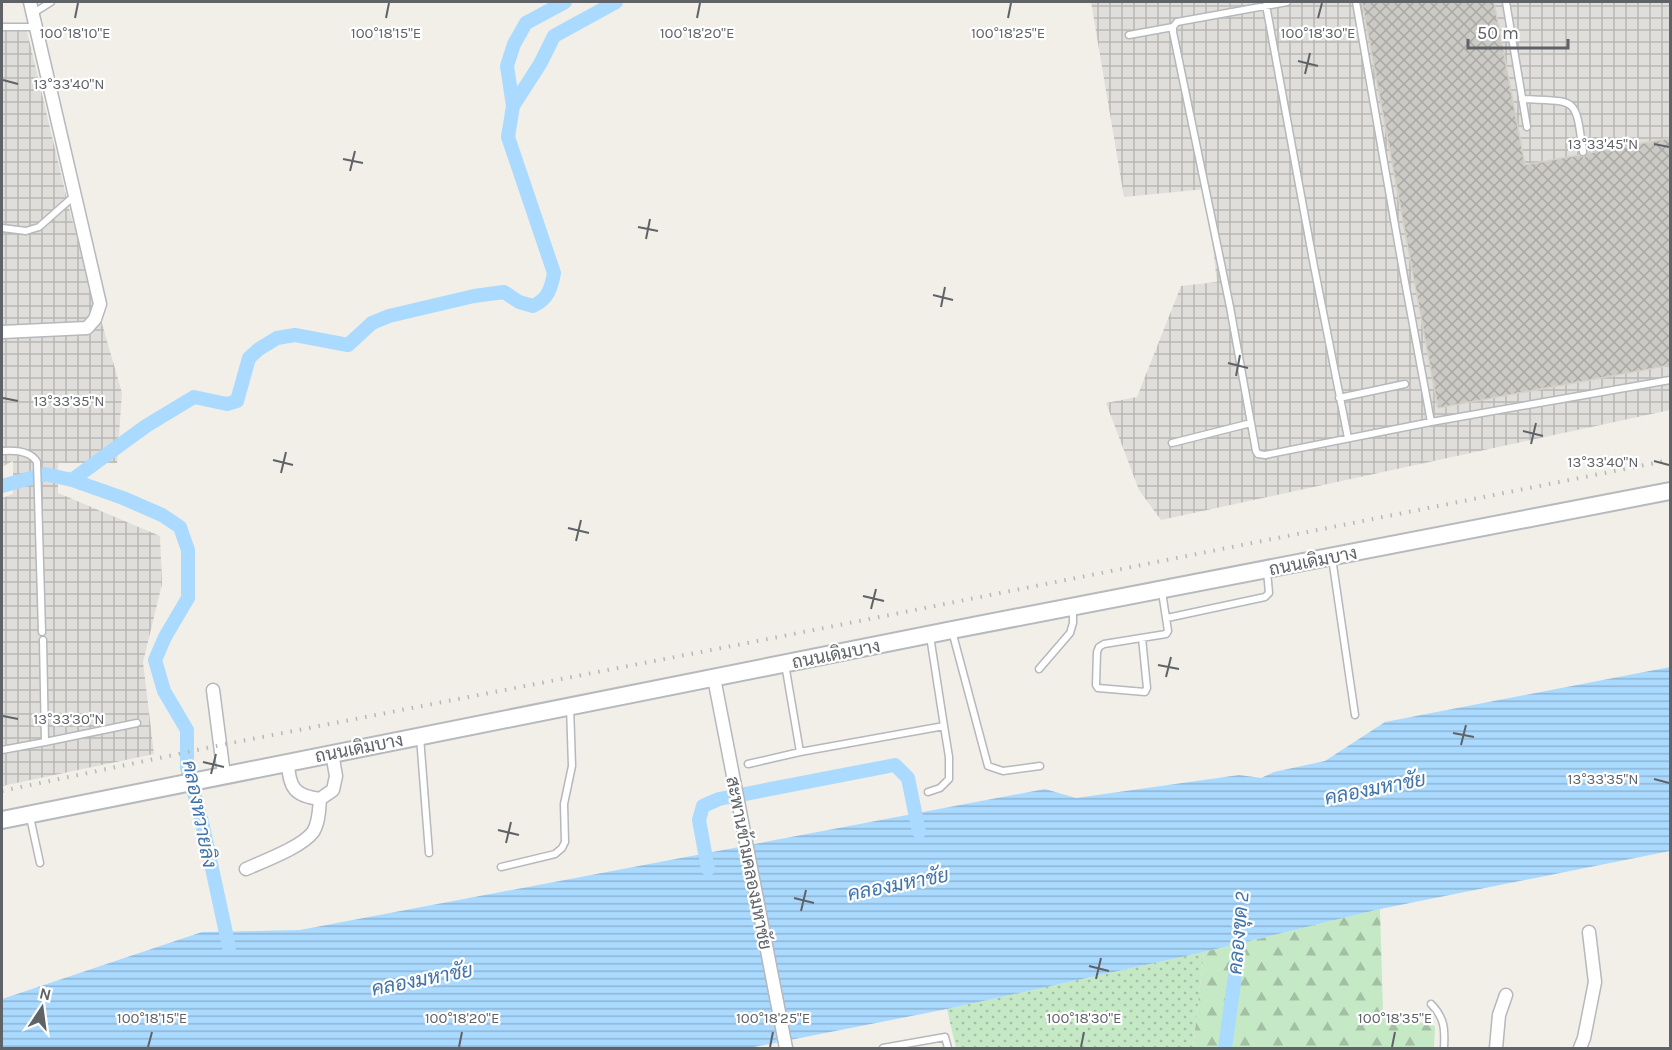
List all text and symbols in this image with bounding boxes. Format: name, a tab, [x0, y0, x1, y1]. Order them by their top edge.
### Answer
scale bar	[1468, 12, 1568, 50]
text: 50 m	[1477, 22, 1519, 44]
text: 100°18'10"E	[40, 24, 110, 42]
text: 100°18'15"E	[351, 24, 421, 42]
text: 100°18'20"E	[660, 24, 734, 42]
text: 100°18'25"E	[971, 24, 1045, 42]
text: 100°18'30"E	[1281, 24, 1355, 42]
text: 13°33'40"N	[34, 75, 104, 93]
text: 13°33'45"N	[1568, 135, 1638, 153]
text: 13°33'35"N	[34, 392, 104, 410]
text: 13°33'40"N	[1568, 453, 1638, 471]
street label: ถนนเดิมบาง	[1267, 542, 1359, 580]
street label: ถนนเดิมบาง	[790, 635, 882, 673]
text: 13°33'30"N	[33, 710, 105, 728]
street label: ถนนเดิมบาง	[313, 729, 405, 767]
water label: คลองหวายลิง	[178, 758, 222, 870]
water label: คลองมหาชัย	[1322, 766, 1428, 810]
text: 13°33'35"N	[1568, 770, 1638, 788]
street label: สะพานข้ามคลองมหาชัย	[721, 774, 778, 952]
water label: คลองมหาชัย	[845, 862, 951, 906]
water label: คลองขุด 2	[1223, 890, 1256, 976]
water label: คลองมหาชัย	[369, 957, 475, 1001]
north arrow	[12, 978, 72, 1038]
text: N	[38, 983, 53, 1004]
text: 100°18'15"E	[117, 1009, 187, 1027]
text: 100°18'20"E	[425, 1009, 499, 1027]
text: 100°18'25"E	[736, 1009, 810, 1027]
text: 100°18'30"E	[1047, 1009, 1121, 1027]
text: 100°18'35"E	[1358, 1009, 1432, 1027]

